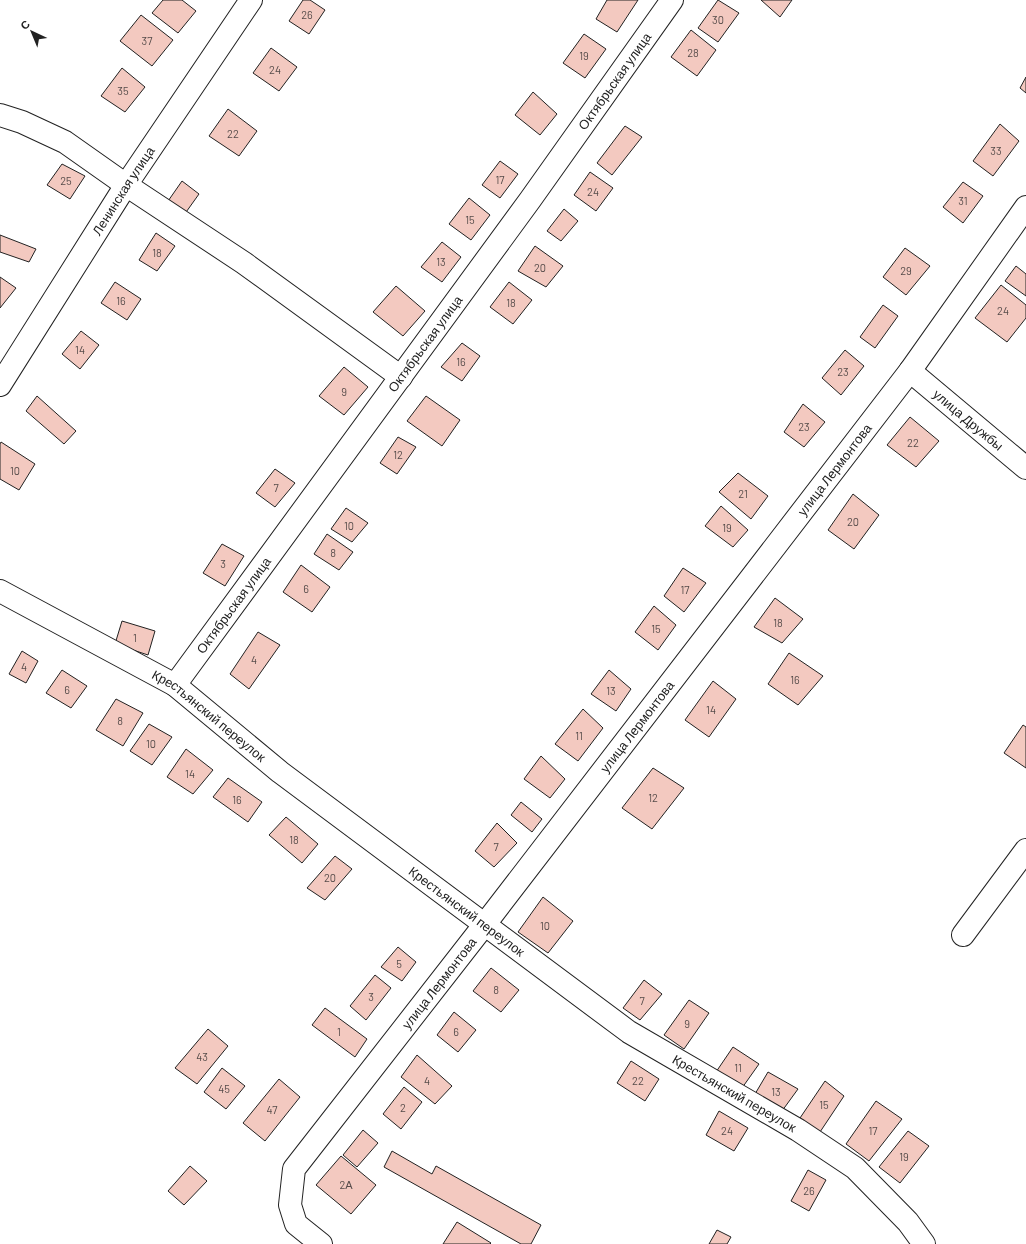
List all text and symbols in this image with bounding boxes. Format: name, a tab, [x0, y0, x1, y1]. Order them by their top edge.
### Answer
house number: 26	[301, 8, 313, 21]
north arrow	[12, 12, 52, 52]
house number: 30	[712, 13, 724, 26]
text: С	[17, 17, 32, 32]
street label: Октябрьская улица	[575, 29, 655, 133]
house number: 37	[142, 34, 152, 47]
house number: 28	[687, 46, 699, 59]
house number: 19	[579, 49, 589, 62]
house number: 24	[269, 63, 281, 76]
house number: 35	[117, 84, 129, 97]
house number: 22	[227, 127, 239, 140]
street label: Ленинская улица	[88, 143, 158, 238]
house number: 33	[990, 144, 1002, 157]
house number: 17	[495, 173, 505, 186]
house number: 25	[60, 174, 72, 187]
house number: 24	[587, 185, 599, 198]
house number: 31	[958, 194, 968, 207]
house number: 15	[465, 213, 475, 226]
house number: 18	[152, 246, 162, 259]
house number: 13	[436, 255, 446, 268]
house number: 20	[534, 261, 546, 274]
house number: 29	[900, 264, 912, 277]
street label: Октябрьская улица	[384, 292, 466, 395]
house number: 16	[116, 294, 126, 307]
house number: 18	[506, 296, 516, 309]
house number: 24	[997, 304, 1009, 317]
house number: 14	[75, 343, 85, 356]
house number: 16	[456, 355, 466, 368]
house number: 23	[837, 365, 849, 378]
house number: 9	[341, 385, 347, 398]
street label: улица Дружбы	[930, 386, 1007, 454]
street label: улица Лермонтова	[794, 420, 875, 519]
house number: 23	[798, 420, 810, 433]
house number: 22	[907, 436, 919, 449]
house number: 12	[393, 448, 403, 461]
house number: 10	[10, 464, 20, 477]
house number: 7	[273, 481, 279, 494]
house number: 21	[738, 487, 748, 500]
house number: 20	[847, 515, 859, 528]
house number: 10	[344, 519, 354, 532]
house number: 19	[722, 521, 732, 534]
house number: 8	[330, 546, 336, 559]
street label: Октябрьская улица	[193, 553, 275, 656]
house number: 3	[220, 557, 226, 570]
house number: 6	[303, 582, 309, 595]
house number: 17	[680, 583, 690, 596]
house number: 18	[773, 616, 783, 629]
house number: 15	[651, 622, 661, 635]
house number: 1	[133, 631, 137, 644]
house number: 4	[251, 653, 257, 666]
house number: 4	[21, 660, 27, 673]
street label: Крестьянский переулок	[149, 666, 269, 765]
house number: 16	[790, 673, 800, 686]
street label: улица Лермонтова	[596, 677, 678, 776]
house number: 6	[64, 683, 70, 696]
house number: 13	[606, 684, 616, 697]
house number: 14	[706, 703, 716, 716]
house number: 8	[117, 714, 123, 727]
house number: 11	[575, 729, 583, 742]
house number: 10	[146, 737, 156, 750]
house number: 14	[185, 767, 195, 780]
house number: 12	[648, 791, 658, 804]
house number: 16	[232, 793, 242, 806]
house number: 18	[289, 833, 299, 846]
house number: 7	[493, 840, 499, 853]
street label: Крестьянский переулок	[406, 863, 528, 960]
house number: 20	[324, 871, 336, 884]
house number: 10	[540, 919, 550, 932]
street label: улица Лермонтова	[398, 933, 480, 1032]
house number: 5	[396, 957, 402, 970]
house number: 8	[493, 983, 499, 996]
house number: 3	[368, 990, 374, 1003]
house number: 7	[639, 994, 645, 1007]
house number: 9	[684, 1017, 690, 1030]
house number: 1	[337, 1025, 341, 1038]
house number: 6	[453, 1025, 459, 1038]
house number: 43	[196, 1050, 208, 1063]
street label: Крестьянский переулок	[670, 1051, 799, 1135]
house number: 11	[734, 1061, 742, 1074]
house number: 4	[424, 1074, 430, 1087]
house number: 22	[632, 1074, 644, 1087]
house number: 45	[218, 1082, 230, 1095]
house number: 13	[771, 1085, 781, 1098]
house number: 15	[819, 1098, 829, 1111]
house number: 2	[400, 1101, 406, 1114]
house number: 47	[267, 1103, 277, 1116]
house number: 24	[721, 1124, 733, 1137]
house number: 17	[868, 1124, 878, 1137]
house number: 19	[899, 1150, 909, 1163]
house number: 2А	[339, 1178, 353, 1191]
house number: 26	[803, 1184, 815, 1197]

